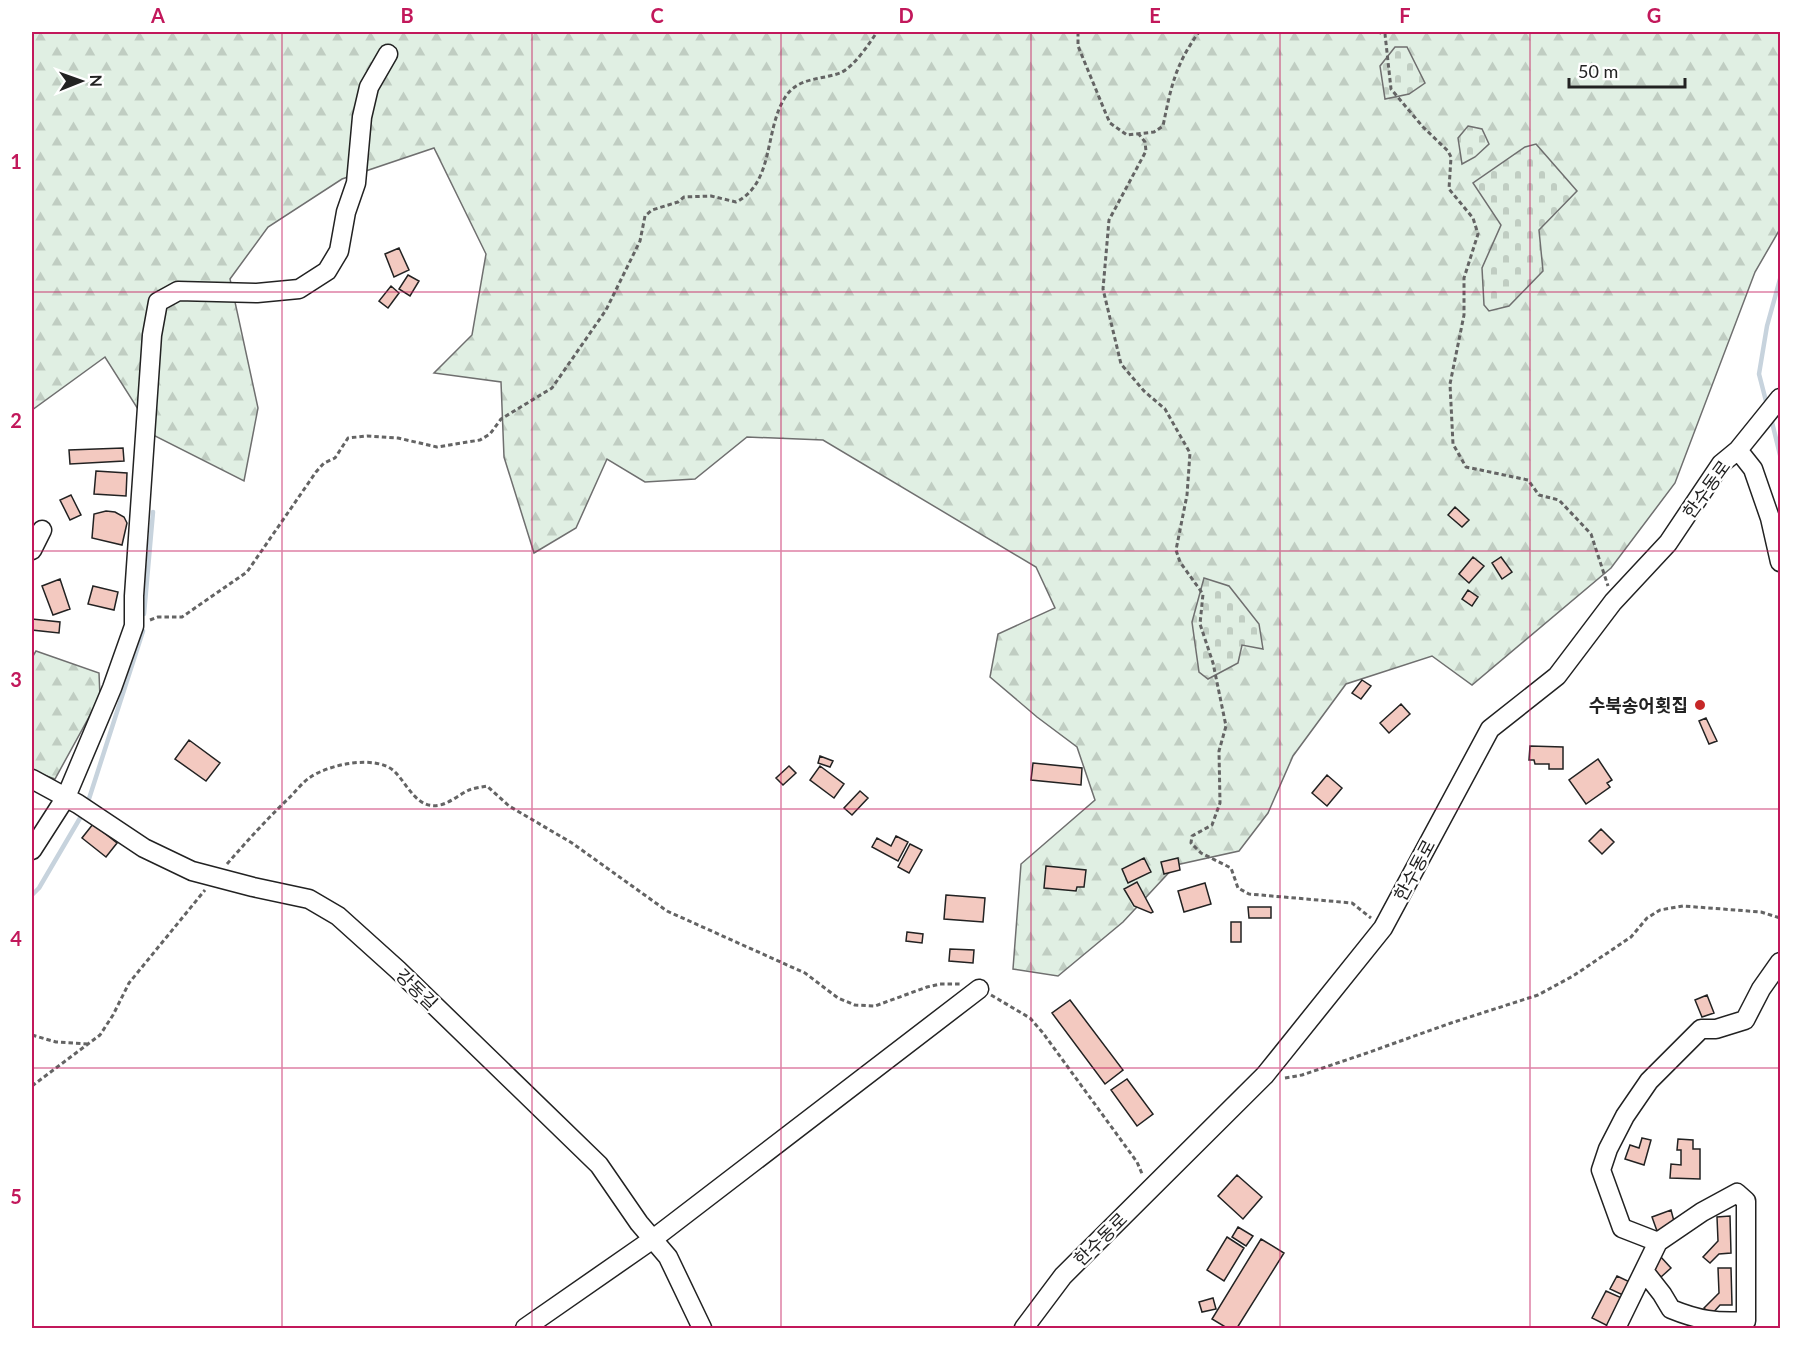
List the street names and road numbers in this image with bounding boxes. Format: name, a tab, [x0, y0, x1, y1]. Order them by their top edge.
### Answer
street label: 한수동로	[1678, 456, 1734, 522]
street label: 한수동로	[1389, 836, 1439, 904]
street label: 강동길	[391, 964, 443, 1014]
street label: 한수동로	[1069, 1208, 1131, 1270]

